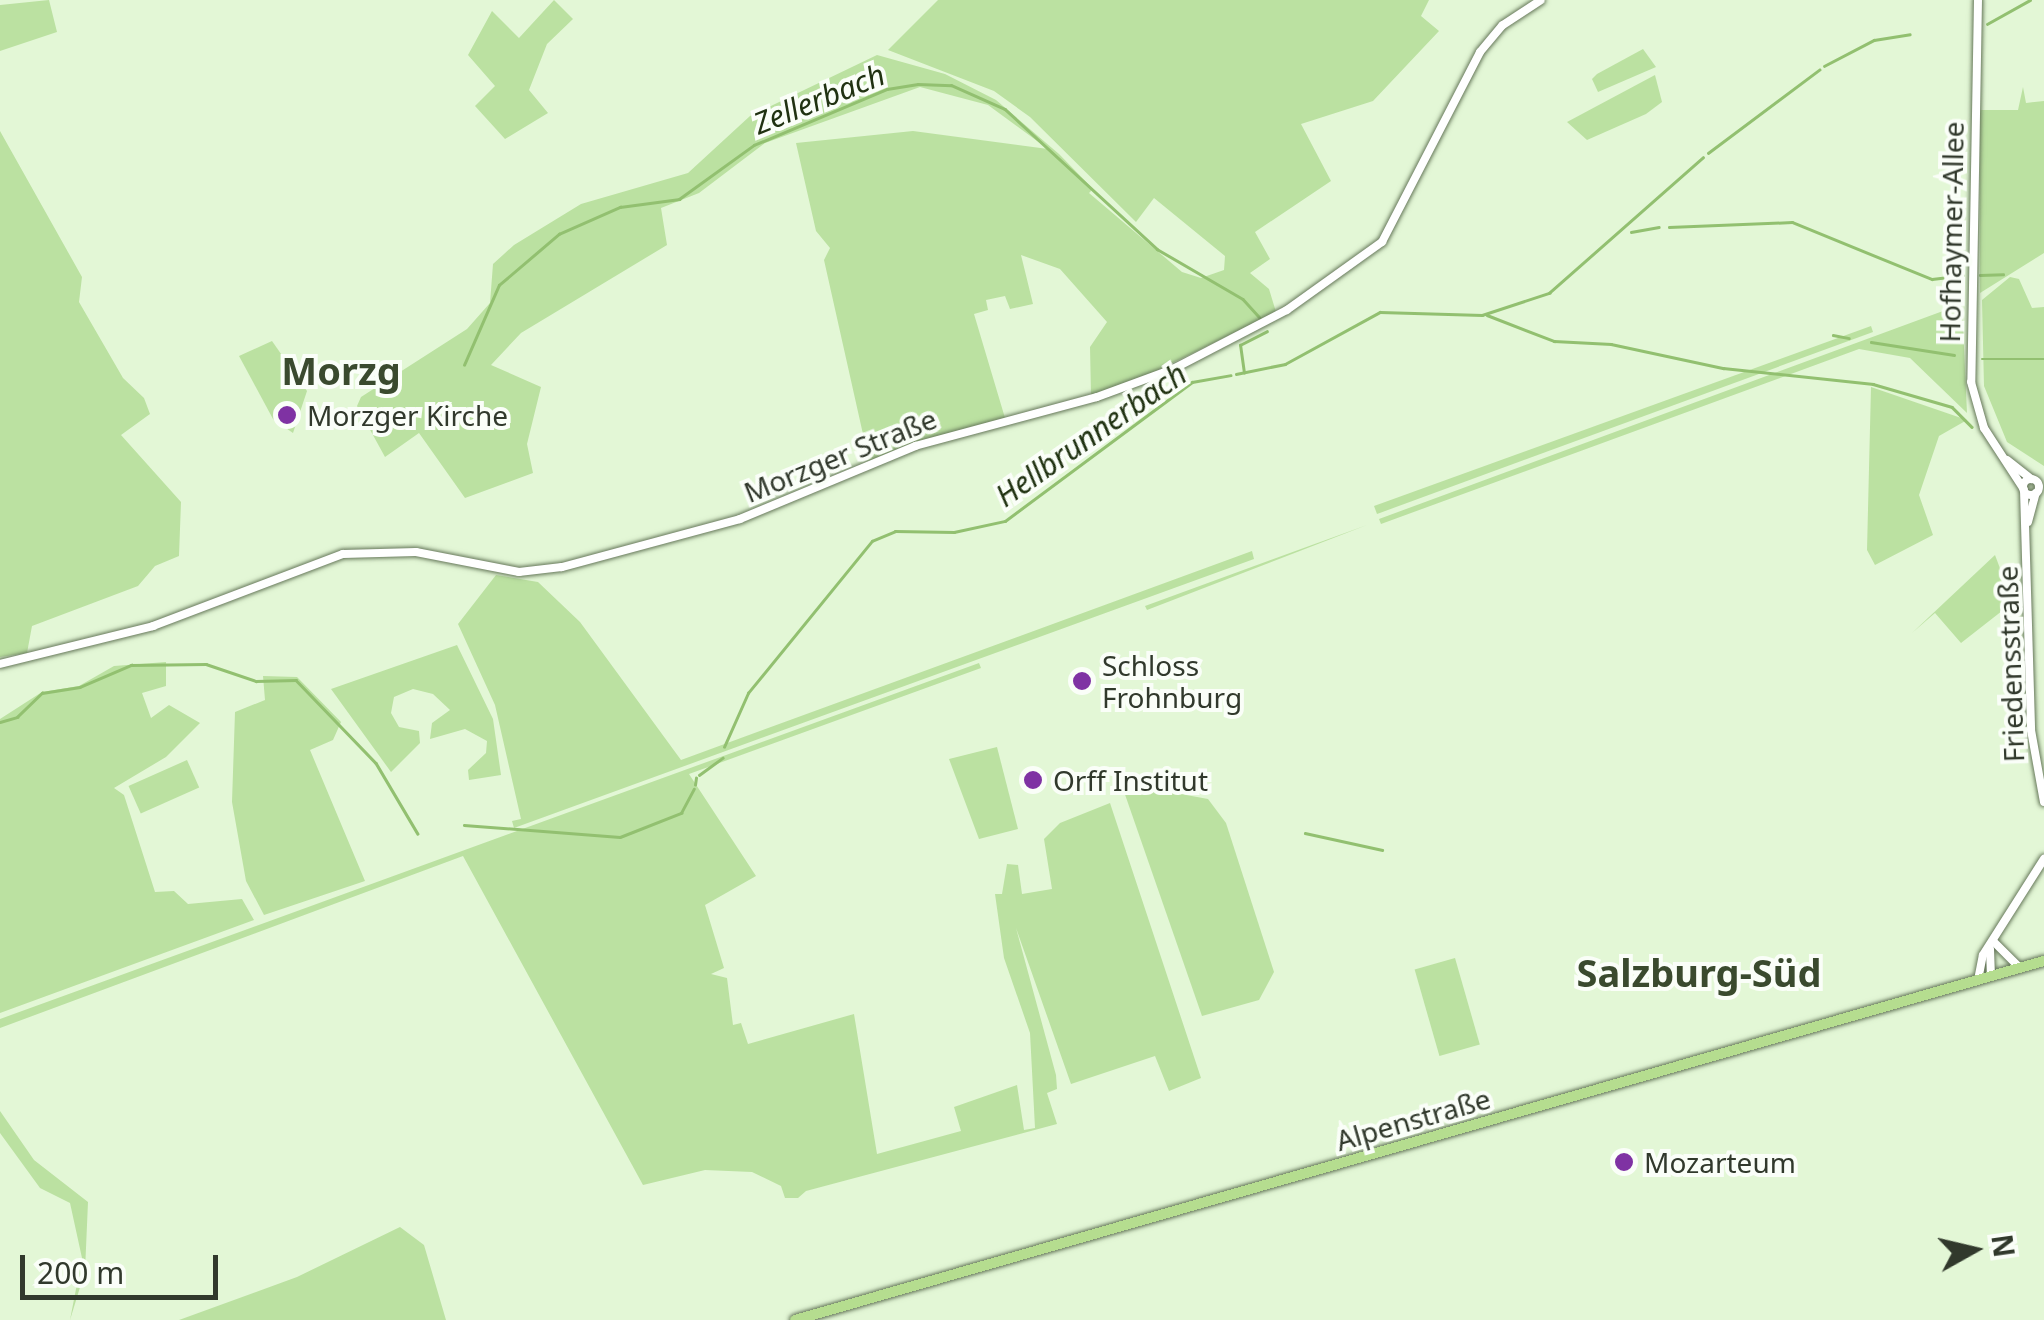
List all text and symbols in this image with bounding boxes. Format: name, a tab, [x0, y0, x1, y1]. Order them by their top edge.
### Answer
water label: Zellerbach	[748, 56, 890, 142]
street label: Hofhaymer-Allee	[1932, 121, 1970, 343]
district label: Morzg	[281, 348, 401, 394]
water label: Hellbrunnerbach	[989, 356, 1193, 514]
place label: Morzger Kirche	[307, 398, 508, 432]
street label: Morzger Straße	[739, 401, 941, 509]
marker: Morzger Kirche	[276, 404, 298, 426]
street label: Friedensstraße	[1990, 565, 2030, 763]
place label: Schloss Frohnburg	[1102, 648, 1242, 714]
marker: Schloss Frohnburg	[1071, 670, 1093, 692]
place label: Orff Institut	[1053, 763, 1208, 797]
marker: Orff Institut	[1022, 769, 1044, 791]
district label: Salzburg-Süd	[1577, 950, 1821, 996]
street label: Alpenstraße	[1332, 1081, 1494, 1157]
place label: Mozarteum	[1644, 1145, 1796, 1179]
marker: Mozarteum	[1613, 1151, 1635, 1173]
north arrow	[1924, 1200, 2024, 1300]
text: N	[1983, 1232, 2024, 1260]
scale bar	[25, 1235, 222, 1297]
text: 200 m	[37, 1252, 124, 1293]

